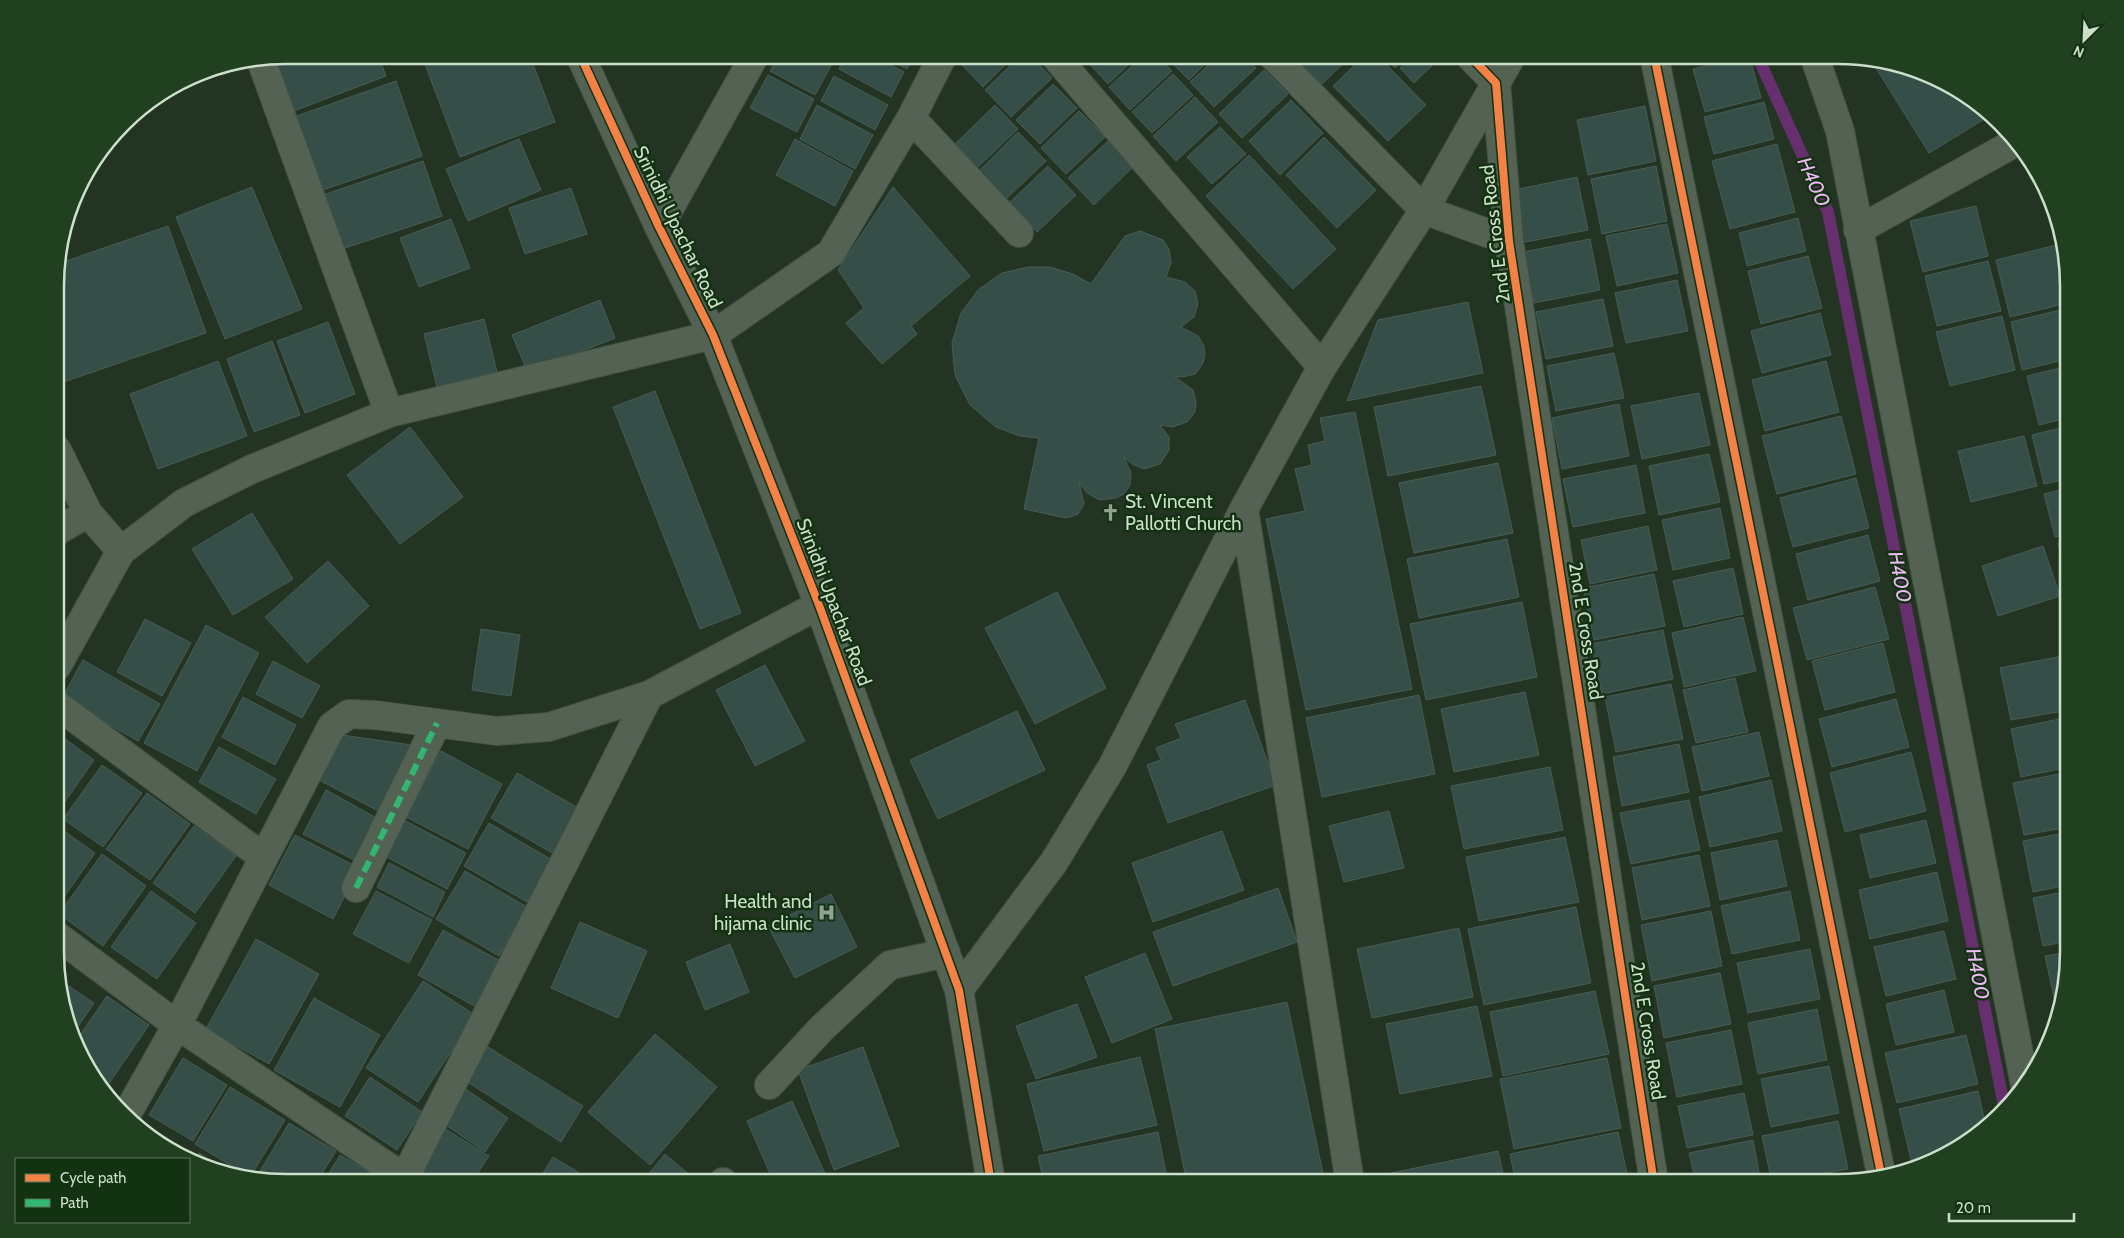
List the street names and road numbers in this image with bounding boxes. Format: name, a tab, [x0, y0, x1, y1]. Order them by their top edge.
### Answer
street label: Srinidhi Upachar Road	[629, 142, 727, 312]
street label: 2nd E Cross Road	[1475, 164, 1515, 304]
street label: Srinidhi Upachar Road	[791, 515, 877, 689]
street label: 2nd E Cross Road	[1564, 560, 1608, 702]
street label: 2nd E Cross Road	[1626, 960, 1670, 1102]

